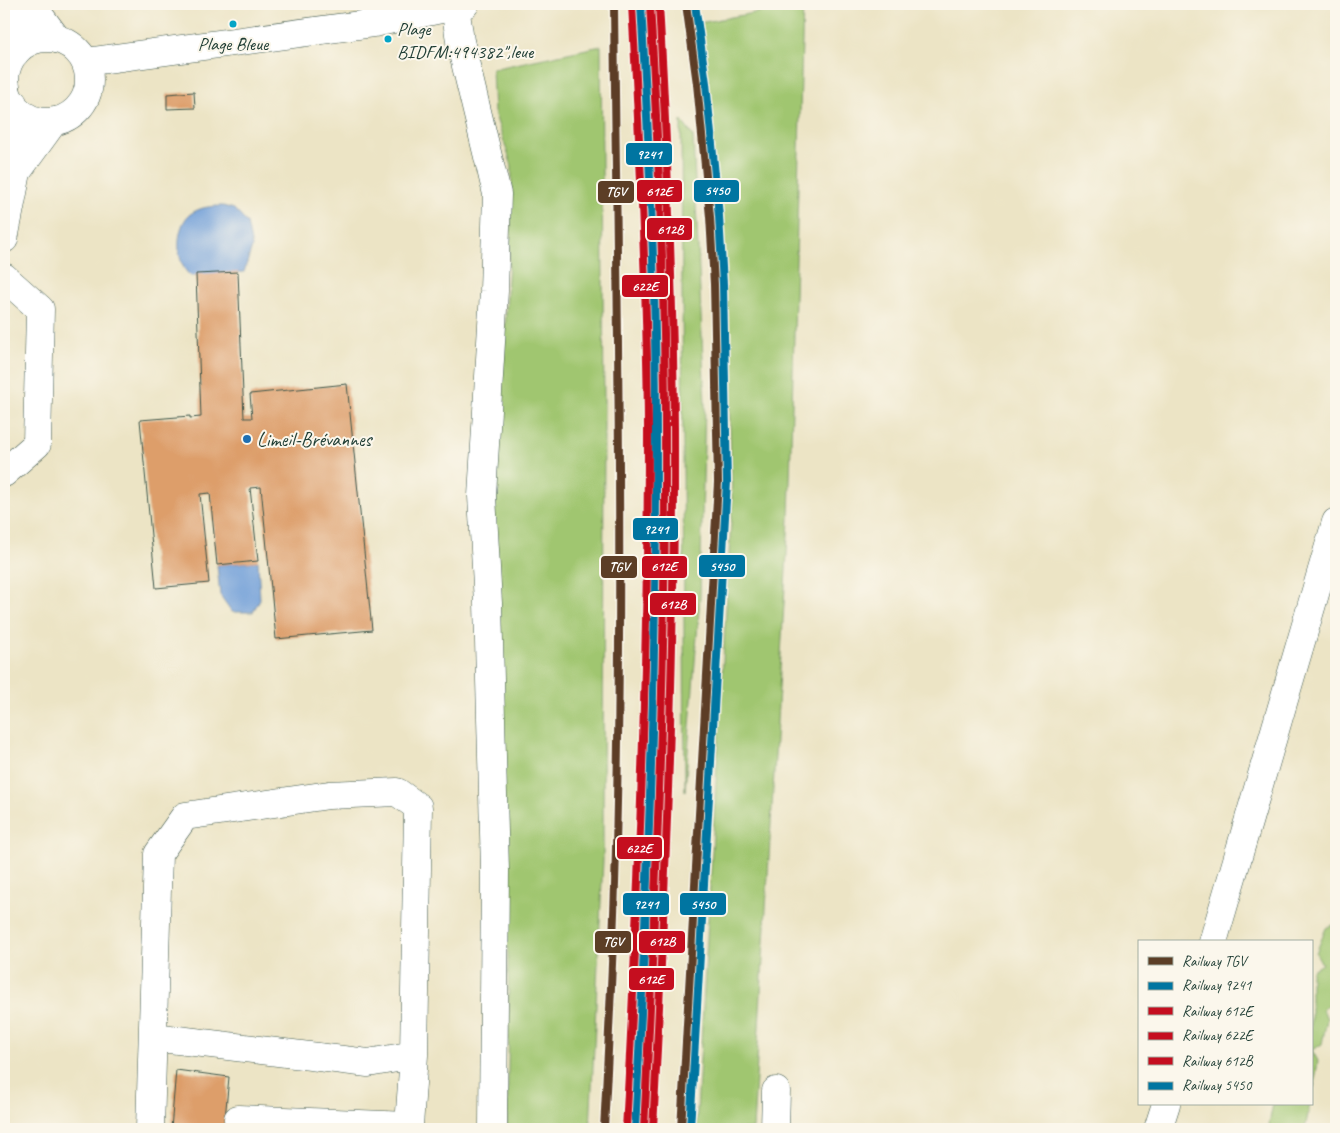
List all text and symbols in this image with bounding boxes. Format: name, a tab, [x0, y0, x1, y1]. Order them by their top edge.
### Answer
place label: Plage BIDFM:494382",leue	[397, 17, 535, 64]
marker: Plage Bleue	[228, 19, 238, 29]
place label: Plage Bleue	[198, 32, 270, 56]
marker: Plage BIDFM:494382",leue	[383, 34, 393, 44]
line badge: 9241	[625, 142, 673, 166]
text: 9241	[636, 146, 663, 163]
line badge: 612E	[636, 179, 683, 203]
line badge: 5450	[693, 179, 740, 203]
line badge: TGV	[597, 180, 635, 204]
text: 5450	[705, 182, 731, 199]
text: TGV	[606, 183, 629, 200]
text: 612E	[646, 183, 675, 200]
line badge: 612B	[646, 217, 693, 241]
text: 612B	[657, 221, 685, 238]
line badge: 622E	[621, 274, 669, 298]
text: 622E	[632, 278, 661, 295]
place label: Limeil-Brévannes	[257, 427, 374, 452]
marker: Limeil-Brévannes	[241, 433, 253, 445]
line badge: 9241	[632, 517, 679, 541]
text: 9241	[643, 521, 670, 538]
line badge: 5450	[698, 554, 746, 578]
line badge: TGV	[600, 555, 638, 579]
line badge: 612E	[641, 555, 688, 579]
text: TGV	[609, 558, 632, 575]
text: 612E	[651, 558, 680, 575]
text: 5450	[710, 558, 736, 575]
line badge: 612B	[649, 592, 697, 616]
text: 612B	[660, 596, 688, 613]
line badge: 622E	[616, 836, 663, 860]
text: 622E	[626, 840, 655, 857]
line badge: 9241	[622, 892, 670, 916]
line badge: 5450	[679, 892, 727, 916]
text: 9241	[633, 896, 660, 913]
text: 5450	[691, 896, 717, 913]
line badge: TGV	[594, 930, 632, 954]
line badge: 612B	[638, 930, 686, 954]
text: TGV	[603, 933, 626, 950]
text: 612B	[649, 933, 677, 950]
legend	[1138, 940, 1312, 1106]
text: Railway TGV	[1182, 952, 1249, 971]
line badge: 612E	[628, 967, 675, 991]
text: 612E	[638, 971, 667, 988]
text: Railway 9241	[1182, 976, 1253, 995]
text: Railway 612E	[1182, 1002, 1255, 1021]
text: Railway 622E	[1182, 1026, 1255, 1045]
text: Railway 612B	[1182, 1052, 1254, 1071]
text: Railway 5450	[1182, 1076, 1253, 1095]

